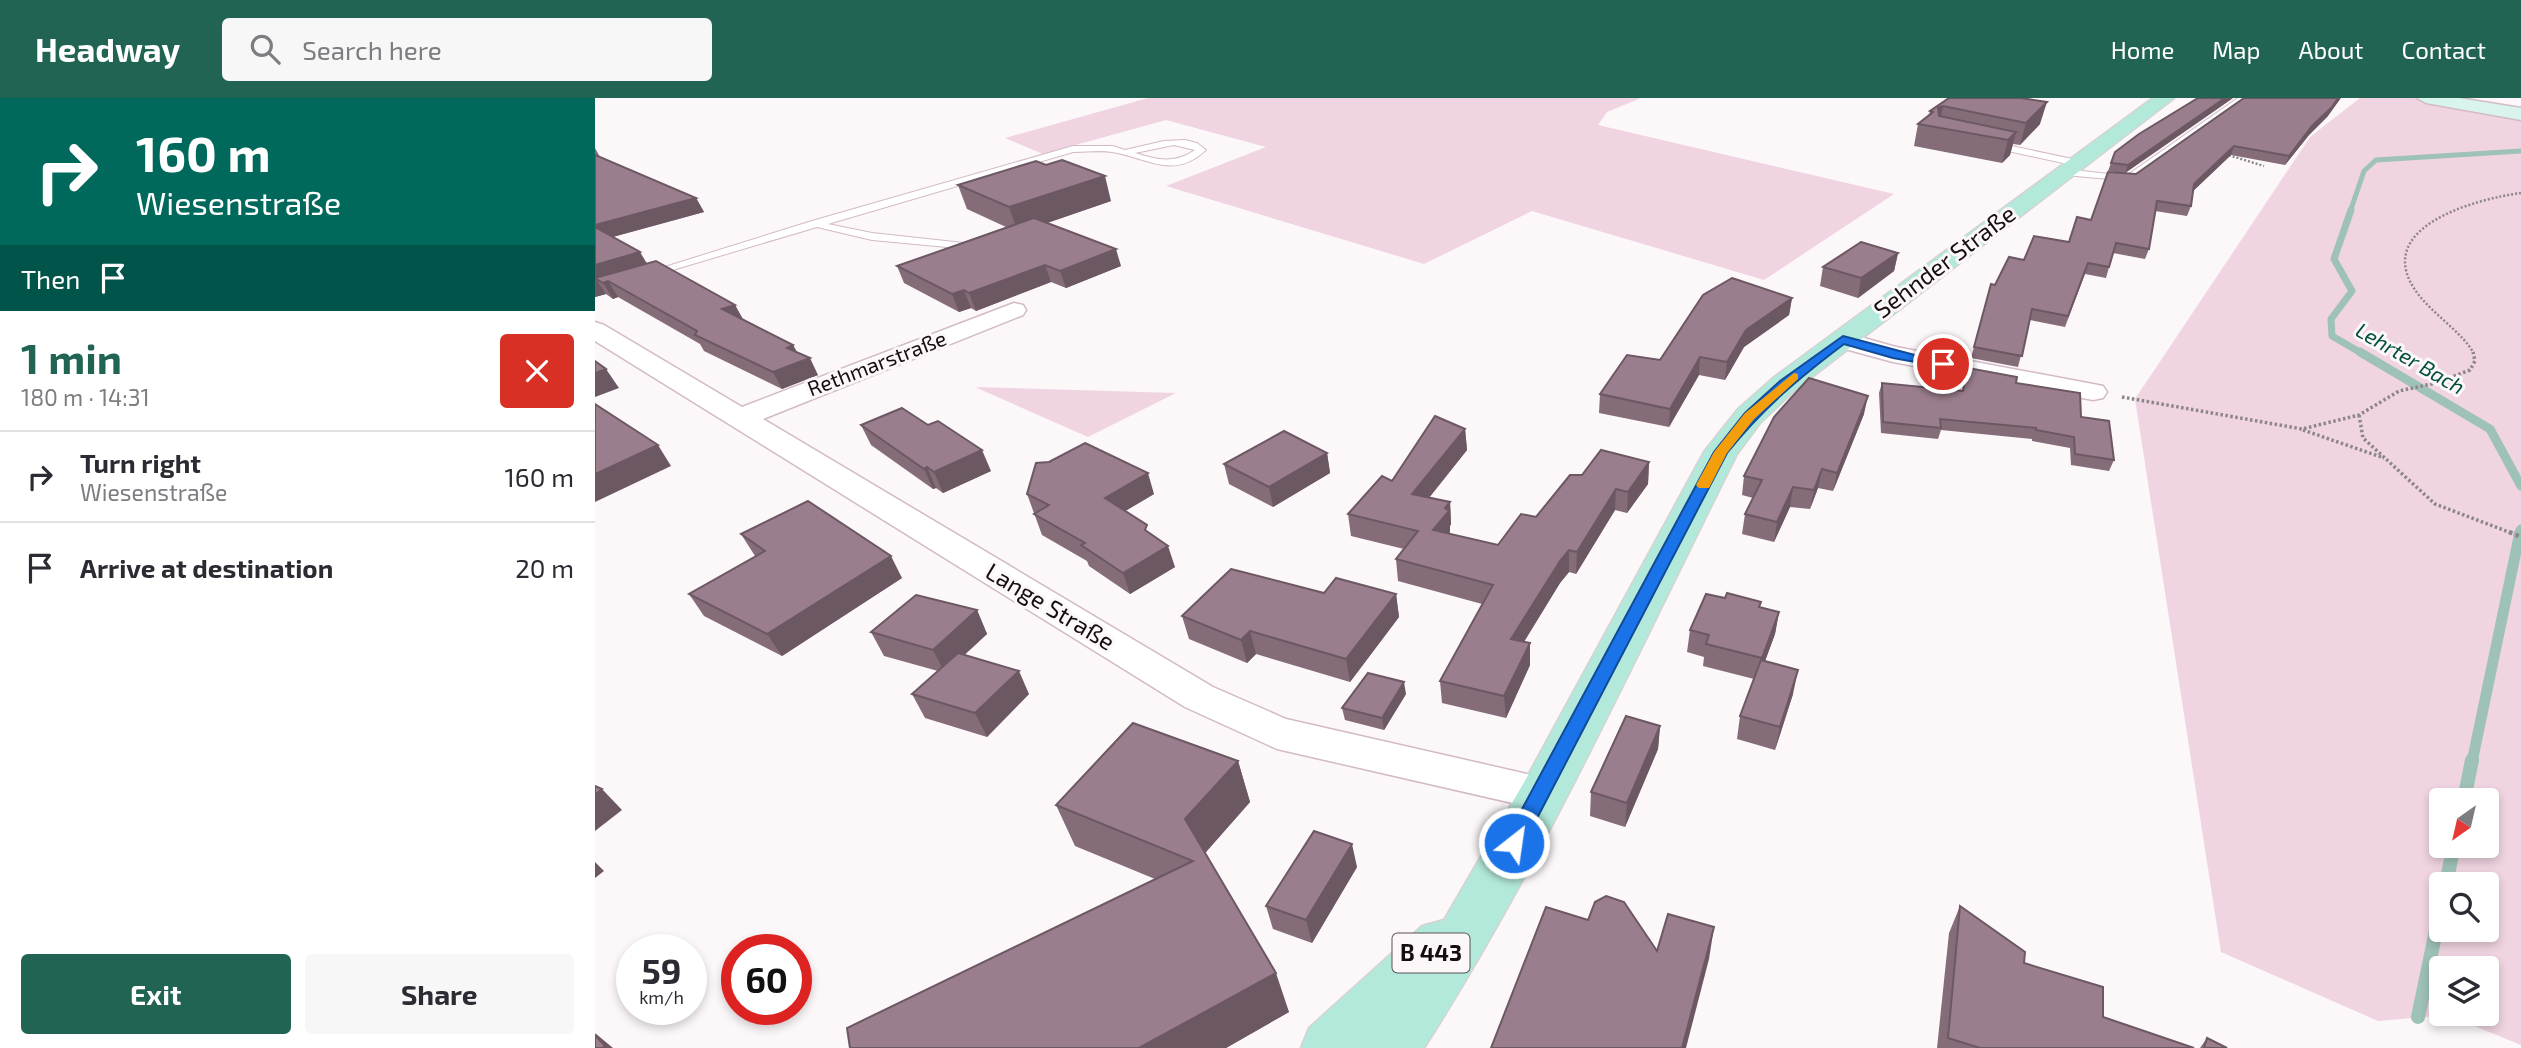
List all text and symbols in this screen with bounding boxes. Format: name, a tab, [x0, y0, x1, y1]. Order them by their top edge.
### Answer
search box	[222, 18, 712, 81]
text: Headway	[35, 29, 180, 69]
icon: search	[246, 30, 284, 68]
text: Search here	[302, 34, 442, 65]
text: Home	[2111, 35, 2174, 64]
text: Map	[2212, 35, 2260, 64]
text: About	[2298, 35, 2364, 64]
text: Contact	[2402, 35, 2486, 64]
text: 160 m	[136, 123, 271, 182]
icon: right	[21, 126, 112, 217]
text: Wiesenstraße	[136, 183, 341, 221]
street label: Sehnder Straße	[1868, 198, 2021, 323]
icon: arrive	[94, 259, 132, 297]
text: Then	[21, 263, 80, 294]
water label: Lehrter Bach	[2352, 317, 2470, 399]
street label: Rethmarstraße	[803, 325, 949, 401]
text: 1 min	[21, 332, 122, 382]
button: close	[500, 334, 574, 408]
pin	[1913, 334, 1973, 394]
icon: arrive	[1924, 345, 1962, 383]
text: 180 m · 14:31	[21, 383, 150, 411]
text: Turn right	[80, 447, 201, 478]
icon: right	[21, 458, 59, 496]
text: 160 m	[505, 461, 574, 492]
text: Wiesenstraße	[80, 478, 227, 506]
icon: arrive	[21, 549, 59, 587]
text: Arrive at destination	[80, 552, 333, 583]
text: 20 m	[515, 552, 574, 583]
street label: Lange Straße	[981, 556, 1121, 656]
north arrow	[2429, 788, 2499, 858]
map controls	[2429, 788, 2499, 1026]
position arrow	[1477, 806, 1551, 880]
button: search	[2429, 872, 2499, 942]
road number: B 443	[1393, 933, 1469, 972]
speed limit sign: 60	[721, 934, 812, 1025]
text: 59	[642, 949, 681, 991]
button: Exit	[21, 954, 291, 1034]
button: Share	[305, 954, 574, 1034]
button: layers	[2429, 956, 2499, 1026]
text: km/h	[639, 986, 684, 1008]

